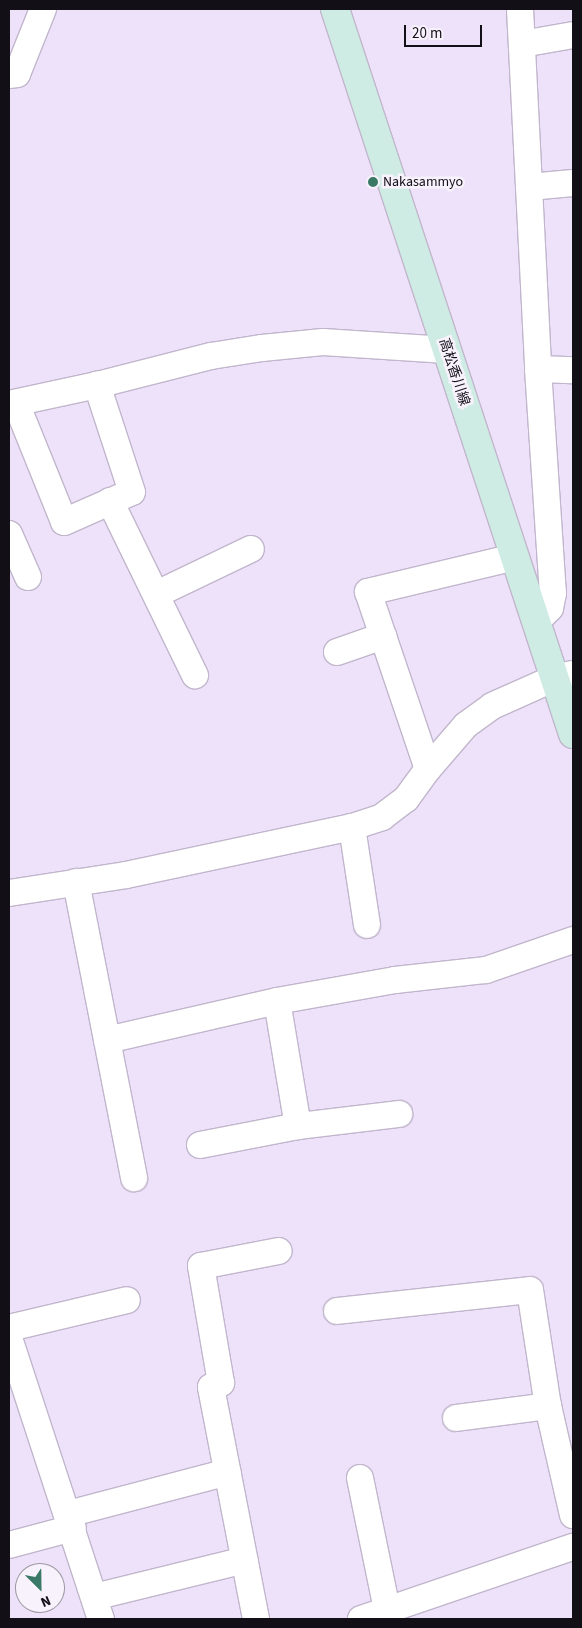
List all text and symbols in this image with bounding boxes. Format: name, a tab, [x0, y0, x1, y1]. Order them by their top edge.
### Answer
scale bar	[407, 15, 484, 47]
text: 20 m	[412, 23, 442, 44]
place label: Nakasammyo	[383, 174, 463, 190]
marker: Nakasammyo	[367, 176, 379, 188]
street label: 高松香川線	[435, 336, 473, 408]
north arrow	[15, 1563, 65, 1613]
text: N	[37, 1590, 54, 1612]

